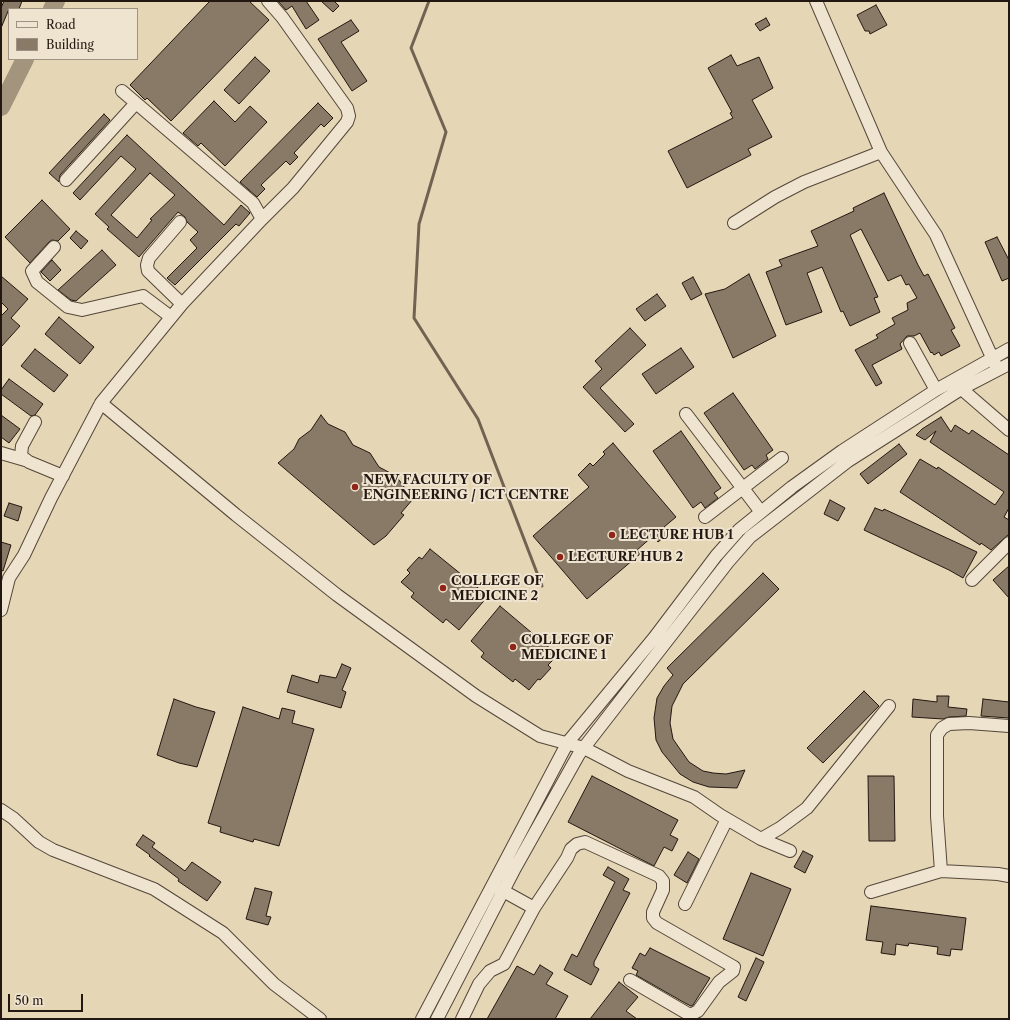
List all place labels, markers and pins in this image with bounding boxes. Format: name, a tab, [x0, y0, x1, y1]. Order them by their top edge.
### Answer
place label: NEW FACULTY OF ENGINEERING / ICT CENTRE	[363, 472, 569, 503]
marker: NEW FACULTY OF ENGINEERING / ICT CENTRE	[350, 482, 360, 492]
place label: LECTURE HUB 1	[620, 527, 733, 543]
marker: LECTURE HUB 1	[607, 530, 617, 540]
place label: LECTURE HUB 2	[568, 549, 683, 565]
marker: LECTURE HUB 2	[555, 552, 565, 562]
place label: COLLEGE OF MEDICINE 2	[451, 573, 543, 604]
marker: COLLEGE OF MEDICINE 2	[438, 583, 448, 593]
place label: COLLEGE OF MEDICINE 1	[521, 632, 613, 663]
marker: COLLEGE OF MEDICINE 1	[508, 642, 518, 652]

